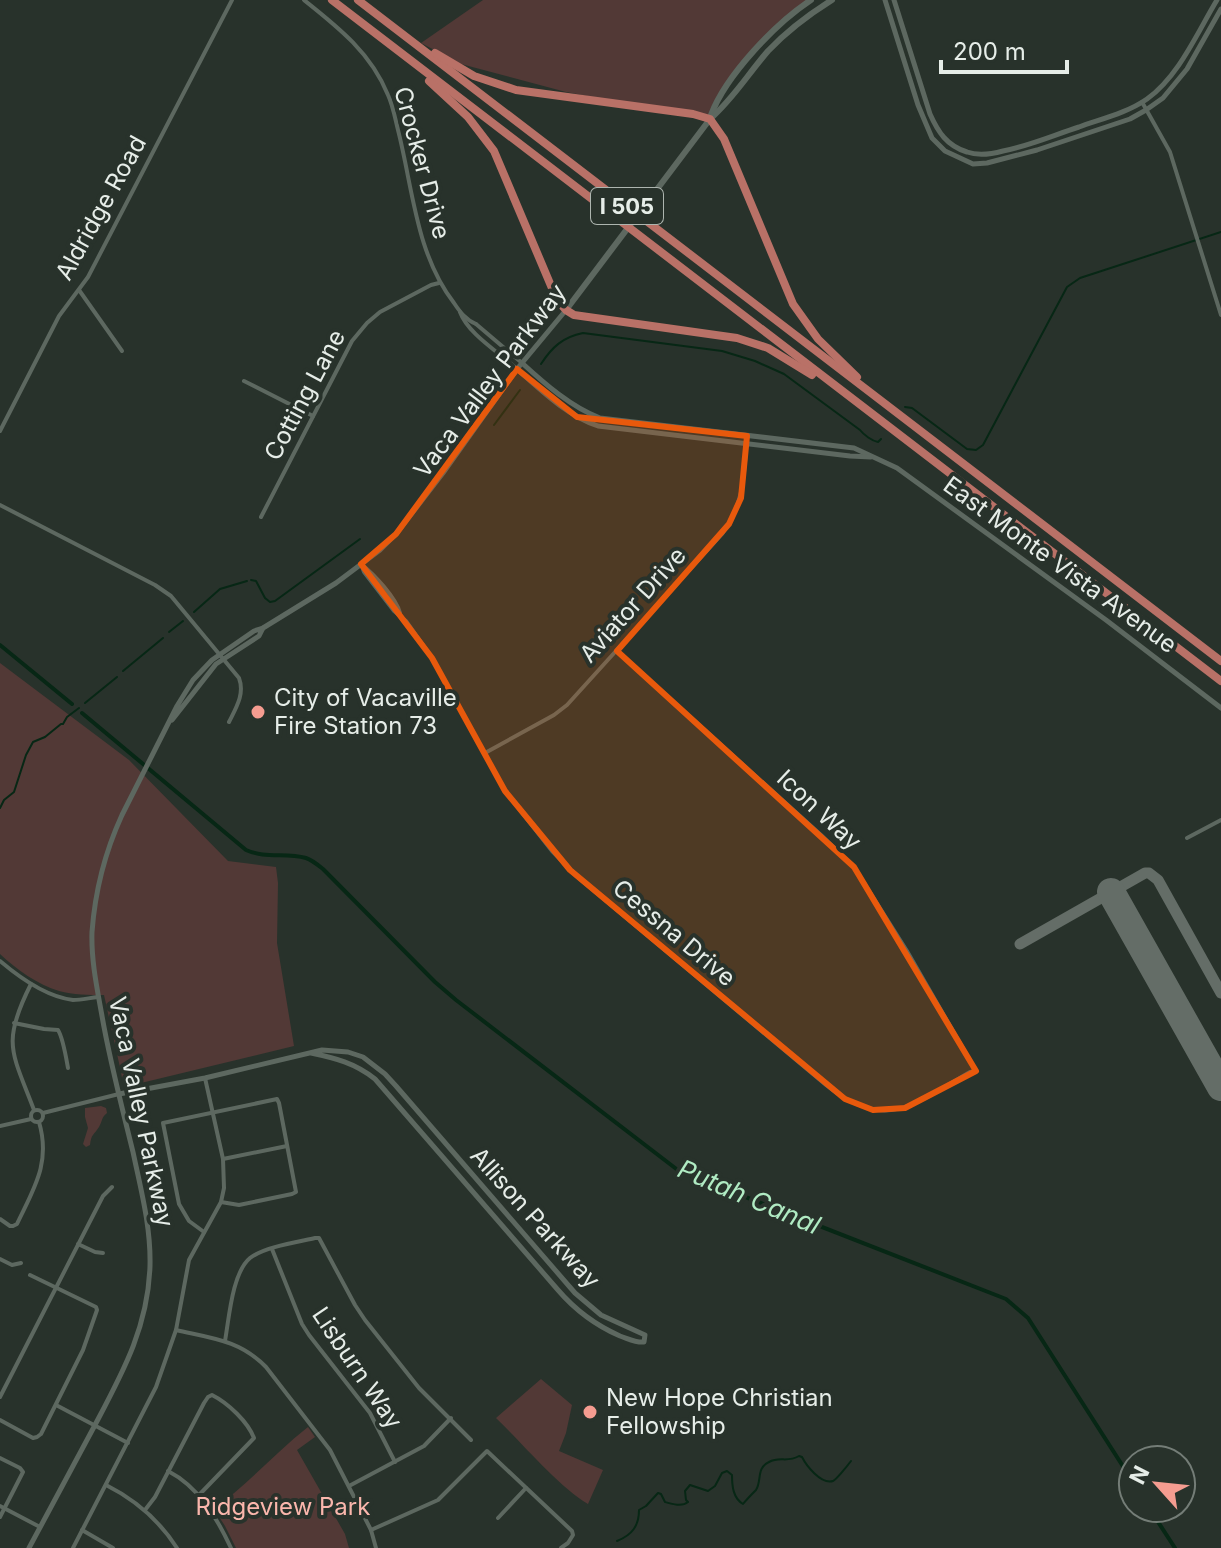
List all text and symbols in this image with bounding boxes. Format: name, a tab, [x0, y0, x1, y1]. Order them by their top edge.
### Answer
scale bar	[941, 24, 1067, 74]
text: 200 m	[953, 37, 1026, 66]
street label: Crocker Drive	[388, 84, 457, 242]
street label: Aldridge Road	[49, 131, 152, 285]
road number: I 505	[591, 188, 663, 224]
street label: Vaca Valley Parkway	[407, 278, 572, 483]
street label: Cotting Lane	[258, 325, 351, 465]
street label: East Monte Vista Avenue	[938, 470, 1183, 659]
street label: Aviator Drive	[573, 541, 692, 668]
place label: City of Vacaville Fire Station 73	[274, 683, 457, 740]
marker: City of Vacaville Fire Station 73	[249, 703, 267, 721]
street label: Icon Way	[771, 763, 867, 856]
street label: Cessna Drive	[607, 873, 741, 992]
street label: Vaca Valley Parkway	[103, 994, 180, 1230]
street label: Allison Parkway	[464, 1141, 606, 1294]
water label: Putah Canal	[673, 1153, 826, 1241]
street label: Lisburn Way	[306, 1301, 409, 1434]
place label: New Hope Christian Fellowship	[606, 1383, 833, 1440]
marker: New Hope Christian Fellowship	[581, 1403, 599, 1421]
north arrow	[1117, 1444, 1197, 1524]
text: N	[1124, 1462, 1155, 1488]
park label: Ridgeview Park	[196, 1492, 370, 1521]

